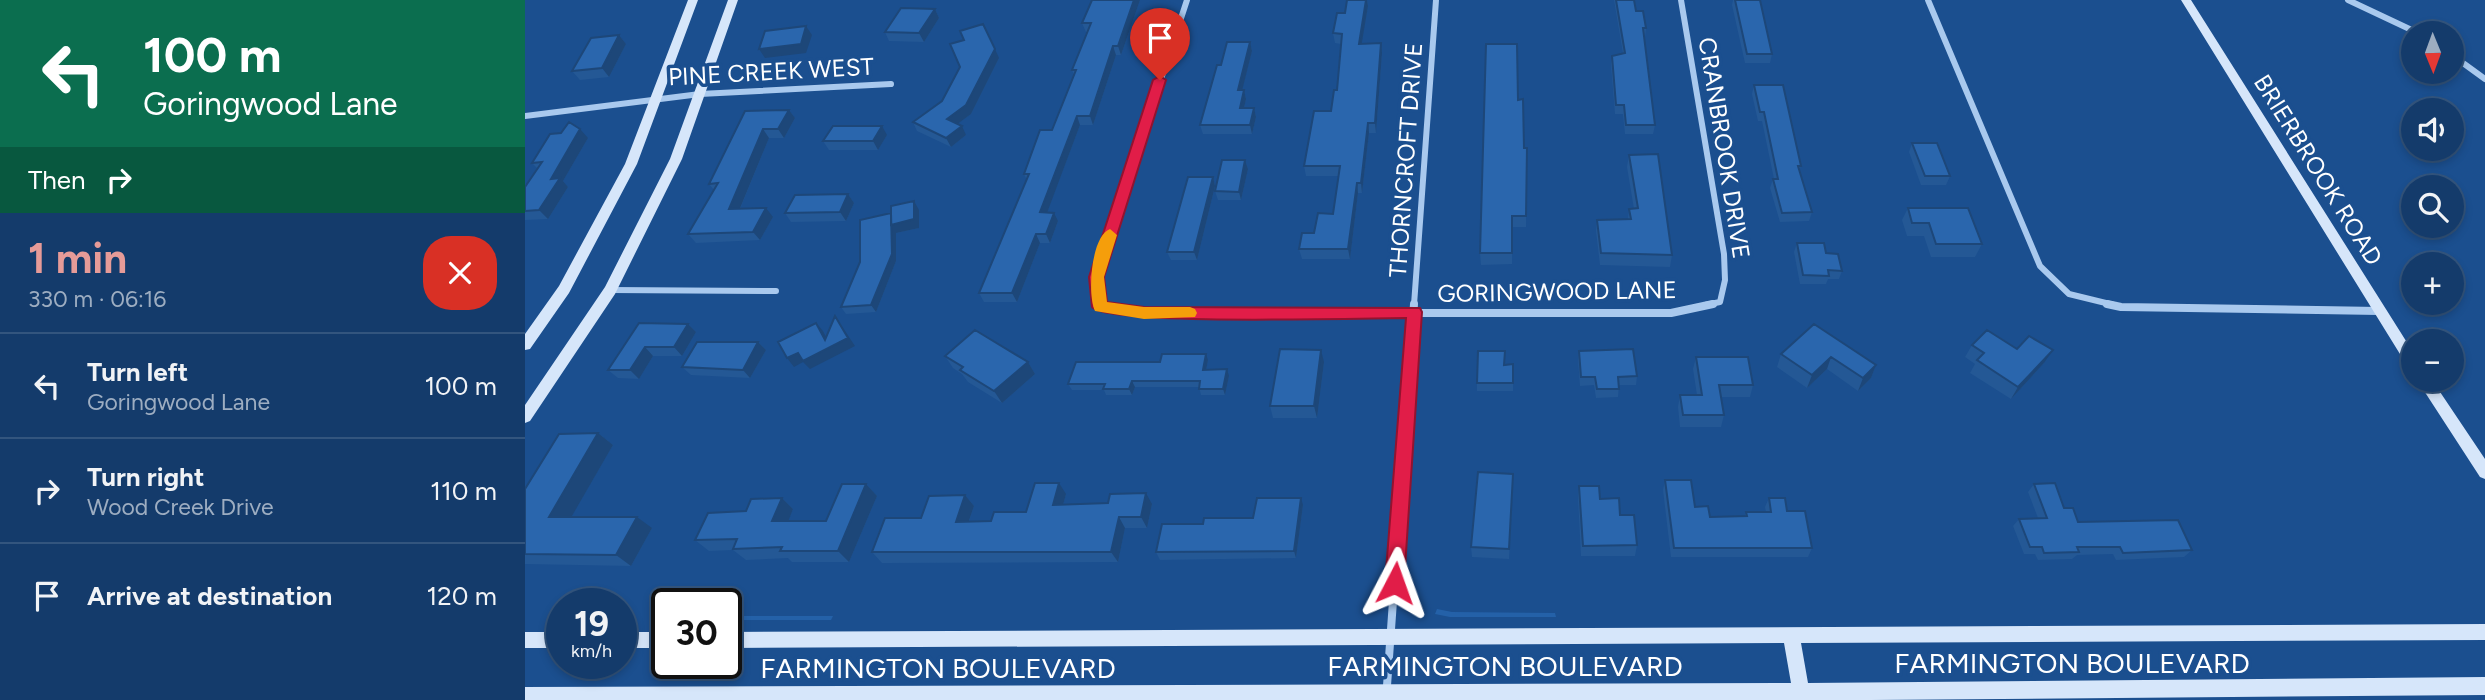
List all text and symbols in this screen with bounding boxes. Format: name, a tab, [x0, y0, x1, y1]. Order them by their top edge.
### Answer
pin	[1130, 8, 1190, 80]
icon: arrive	[1141, 19, 1179, 57]
north arrow	[2401, 21, 2464, 84]
map controls	[2401, 21, 2464, 392]
text: 100 m	[143, 25, 282, 84]
icon: left	[28, 28, 119, 119]
street label: CRANBROOK DRIVE	[1693, 35, 1756, 261]
street label: THORNCROFT DRIVE	[1383, 41, 1428, 278]
street label: PINE CREEK WEST	[668, 52, 874, 91]
street label: BRIERBROOK ROAD	[2248, 69, 2389, 270]
text: Goringwood Lane	[143, 85, 398, 123]
button: sound	[2401, 98, 2464, 161]
icon: right	[100, 161, 138, 199]
text: Then	[28, 164, 86, 196]
button: search	[2401, 175, 2464, 238]
text: 1 min	[28, 233, 127, 284]
button: close	[423, 236, 497, 310]
button: +	[2401, 252, 2464, 315]
street label: GORINGWOOD LANE	[1437, 275, 1677, 308]
text: 330 m · 06:16	[28, 285, 166, 313]
button: −	[2401, 329, 2464, 392]
text: Turn left	[87, 356, 188, 388]
icon: left	[28, 367, 66, 405]
text: 100 m	[424, 370, 497, 402]
text: Goringwood Lane	[87, 388, 270, 416]
text: Turn right	[87, 461, 204, 493]
icon: right	[28, 472, 66, 510]
text: 110 m	[430, 475, 497, 507]
text: Wood Creek Drive	[87, 493, 273, 521]
position arrow	[1358, 546, 1432, 620]
icon: arrive	[28, 577, 66, 615]
text: Arrive at destination	[87, 580, 332, 612]
text: 120 m	[427, 580, 497, 612]
speed limit sign: 30	[651, 588, 742, 679]
text: 19	[574, 603, 609, 645]
text: km/h	[571, 640, 612, 662]
street label: FARMINGTON BOULEVARD	[1894, 646, 2250, 680]
street label: FARMINGTON BOULEVARD	[1327, 649, 1683, 683]
street label: FARMINGTON BOULEVARD	[760, 651, 1116, 685]

